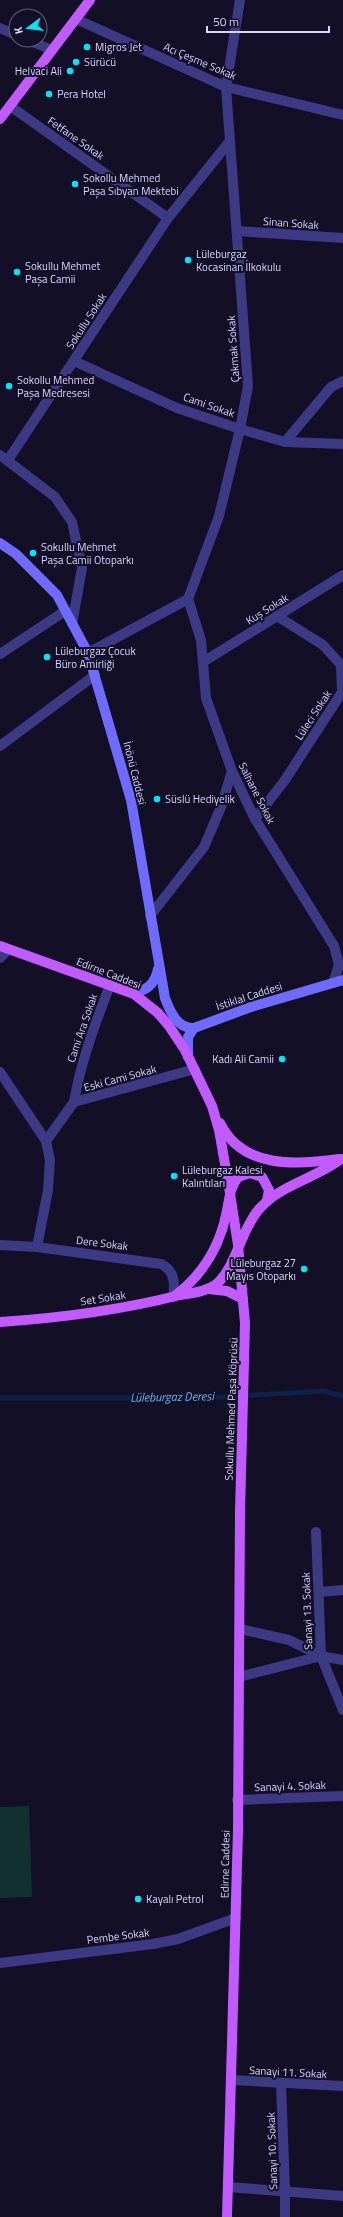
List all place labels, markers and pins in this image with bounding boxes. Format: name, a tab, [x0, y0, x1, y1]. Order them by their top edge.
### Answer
place label: Migros Jet	[95, 39, 142, 55]
marker: Migros Jet	[82, 42, 92, 52]
place label: Sürücü	[84, 54, 116, 70]
marker: Sürücü	[71, 57, 81, 67]
place label: Helvaci Ali	[15, 63, 62, 79]
marker: Helvaci Ali	[65, 66, 75, 76]
place label: Pera Hotel	[57, 86, 106, 102]
marker: Pera Hotel	[44, 89, 54, 99]
place label: Sokollu Mehmed Paşa Sıbyan Mektebi	[83, 170, 179, 199]
marker: Sokollu Mehmed Paşa Sıbyan Mektebi	[70, 179, 80, 189]
place label: Lüleburgaz Kocasinan İlkokulu	[196, 246, 281, 275]
marker: Lüleburgaz Kocasinan İlkokulu	[183, 255, 193, 265]
place label: Sokullu Mehmet Paşa Camii	[25, 258, 101, 287]
marker: Sokullu Mehmet Paşa Camii	[12, 267, 22, 277]
place label: Sokollu Mehmed Paşa Medresesi	[17, 372, 94, 401]
marker: Sokollu Mehmed Paşa Medresesi	[4, 381, 14, 391]
place label: Sokullu Mehmet Paşa Camii Otoparkı	[41, 539, 134, 568]
marker: Sokullu Mehmet Paşa Camii Otoparkı	[28, 548, 38, 558]
place label: Lüleburgaz Çocuk Büro Amirliği	[55, 643, 136, 672]
marker: Lüleburgaz Çocuk Büro Amirliği	[42, 652, 52, 662]
place label: Süslü Hediyelik	[165, 791, 236, 807]
marker: Süslü Hediyelik	[152, 794, 162, 804]
place label: Kadı Ali Camii	[212, 1051, 274, 1067]
marker: Kadı Ali Camii	[277, 1054, 287, 1064]
place label: Lüleburgaz Kalesi Kalıntıları	[182, 1162, 263, 1191]
marker: Lüleburgaz Kalesi Kalıntıları	[169, 1171, 179, 1181]
place label: Lüleburgaz 27 Mayıs Otoparkı	[226, 1255, 296, 1284]
marker: Lüleburgaz 27 Mayıs Otoparkı	[299, 1264, 309, 1274]
place label: Kayalı Petrol	[146, 1891, 204, 1907]
marker: Kayalı Petrol	[133, 1894, 143, 1904]

